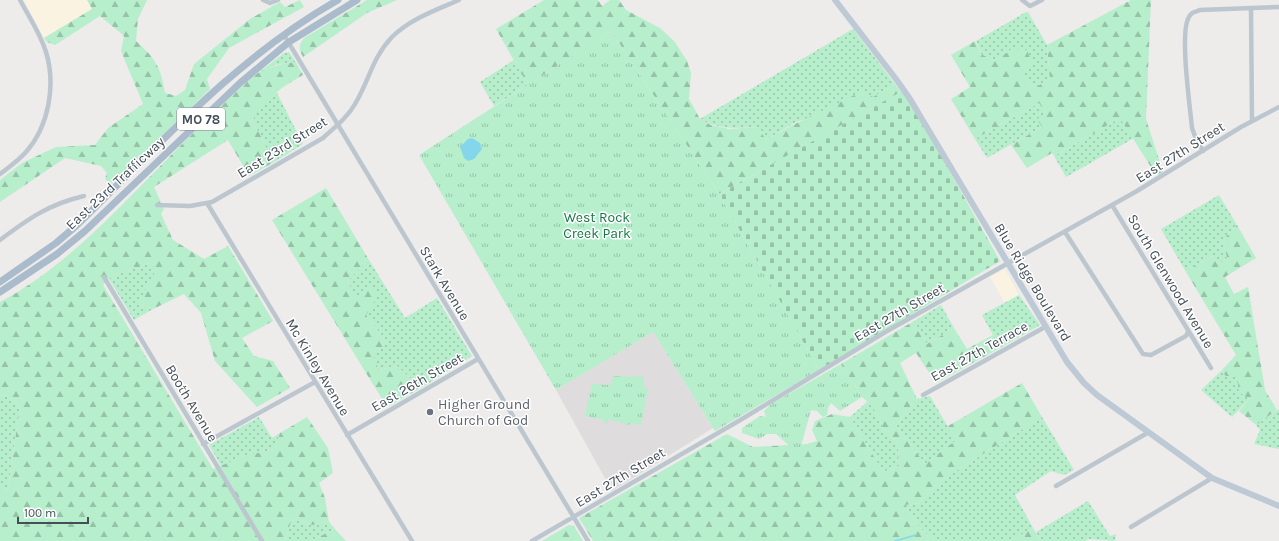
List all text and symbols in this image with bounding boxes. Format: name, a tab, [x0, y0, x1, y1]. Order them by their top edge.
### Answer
road number: MO 78	[177, 108, 225, 130]
street label: East 23rd Street	[234, 113, 330, 182]
street label: East 27th Street	[1133, 118, 1228, 187]
street label: East 23rd Trafficway	[62, 133, 169, 233]
park label: West Rock Creek Park	[563, 209, 631, 242]
street label: South Glenwood Avenue	[1124, 211, 1217, 351]
street label: Blue Ridge Boulevard	[990, 220, 1075, 345]
street label: Stark Avenue	[416, 243, 473, 324]
street label: East 27th Street	[851, 280, 948, 345]
street label: Mc Kinley Avenue	[282, 315, 353, 419]
street label: East 27th Terrace	[928, 318, 1031, 385]
street label: East 26th Street	[368, 349, 466, 416]
street label: Booth Avenue	[162, 362, 221, 445]
place label: Higher Ground Church of God	[438, 396, 530, 429]
marker: Higher Ground Church of God	[425, 407, 435, 417]
street label: East 27th Street	[572, 444, 668, 511]
scale bar	[18, 499, 88, 525]
text: 100 m	[24, 506, 56, 520]

